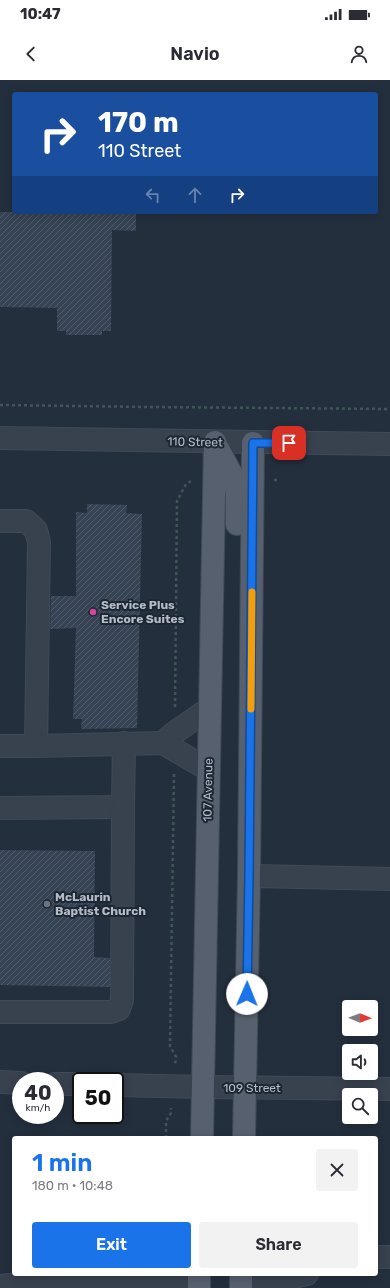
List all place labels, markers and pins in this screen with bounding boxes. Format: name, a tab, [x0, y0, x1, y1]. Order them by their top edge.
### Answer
pin	[272, 426, 306, 460]
place label: Service Plus Encore Suites	[101, 598, 185, 626]
marker: Service Plus Encore Suites	[88, 607, 98, 617]
place label: McLaurin Baptist Church	[55, 890, 146, 918]
marker: McLaurin Baptist Church	[42, 899, 52, 909]

